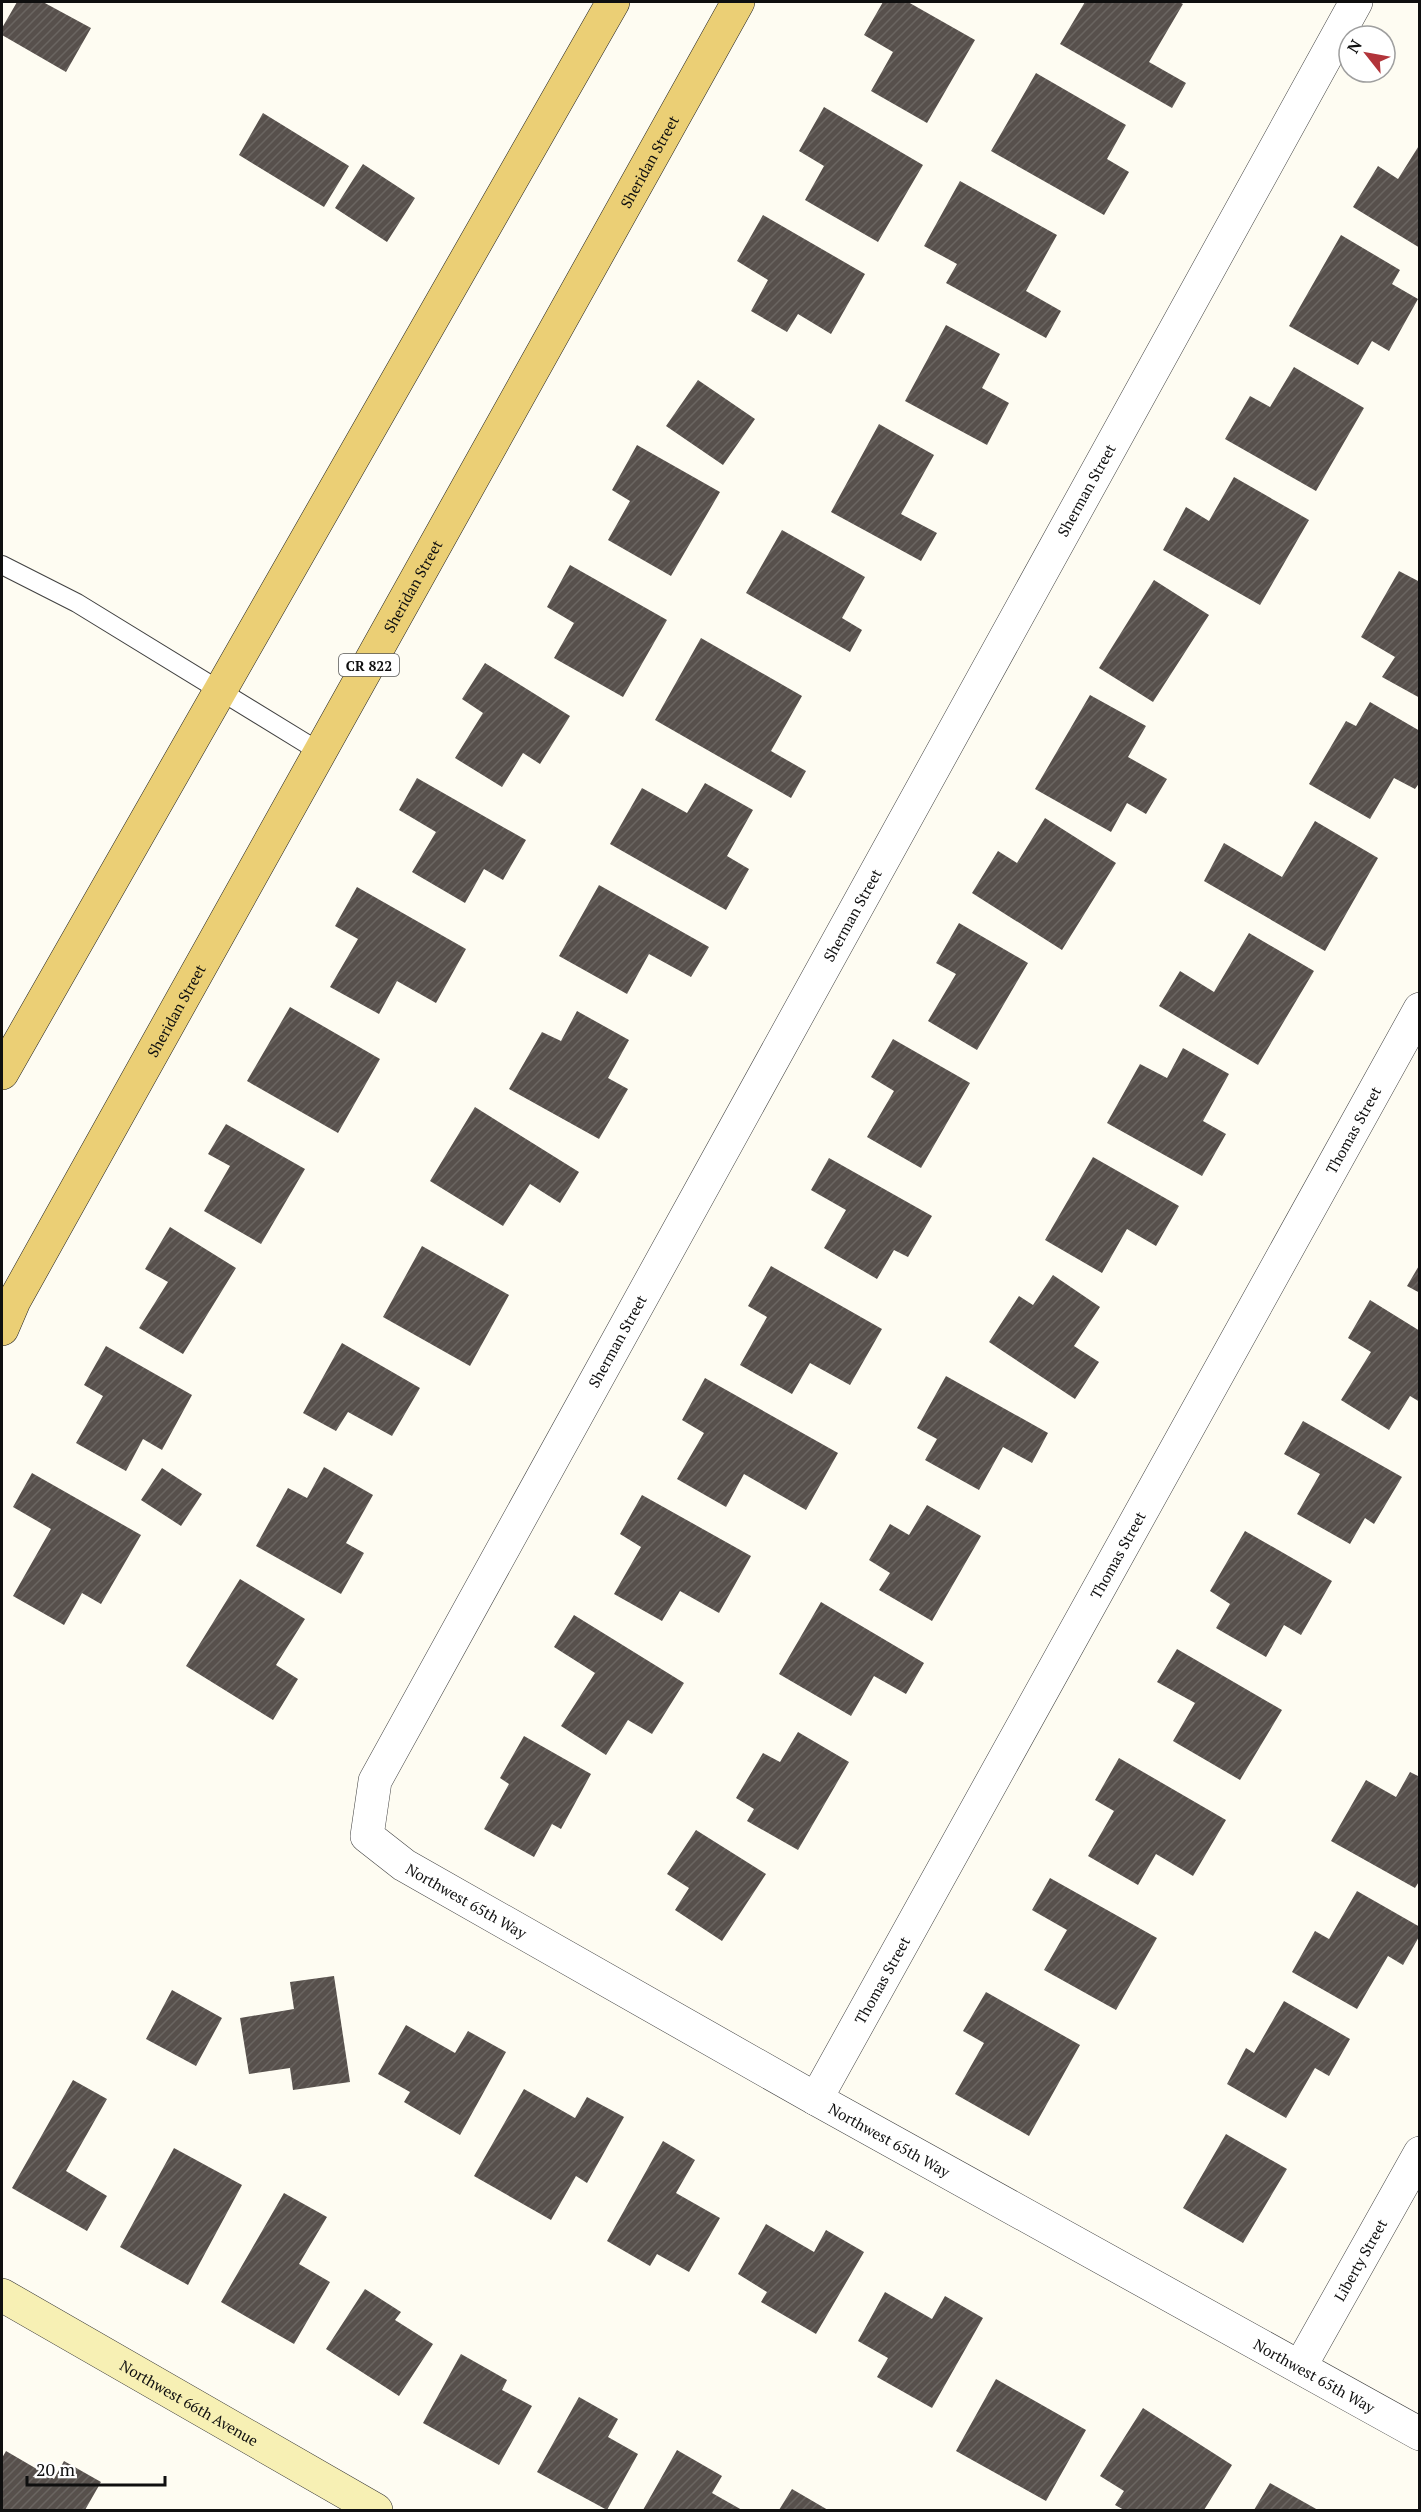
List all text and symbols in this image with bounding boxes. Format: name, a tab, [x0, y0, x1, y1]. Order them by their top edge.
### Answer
north arrow	[1337, 24, 1397, 84]
text: N	[1342, 35, 1367, 57]
street label: Sheridan Street	[615, 111, 683, 211]
street label: Sherman Street	[1052, 440, 1120, 540]
street label: Sheridan Street	[379, 536, 447, 636]
road number: CR 822	[339, 654, 399, 676]
street label: Sherman Street	[818, 865, 886, 965]
street label: Sheridan Street	[142, 960, 210, 1060]
street label: Thomas Street	[1321, 1082, 1386, 1177]
street label: Sherman Street	[583, 1291, 651, 1391]
street label: Thomas Street	[1085, 1507, 1150, 1602]
street label: Northwest 65th Way	[403, 1858, 531, 1943]
street label: Thomas Street	[850, 1932, 914, 2027]
street label: Northwest 65th Way	[825, 2098, 954, 2182]
street label: Liberty Street	[1329, 2215, 1391, 2304]
street label: Northwest 65th Way	[1250, 2334, 1379, 2417]
street label: Northwest 66th Avenue	[116, 2355, 262, 2450]
scale bar	[27, 2449, 165, 2487]
text: 20 m	[36, 2457, 76, 2481]

